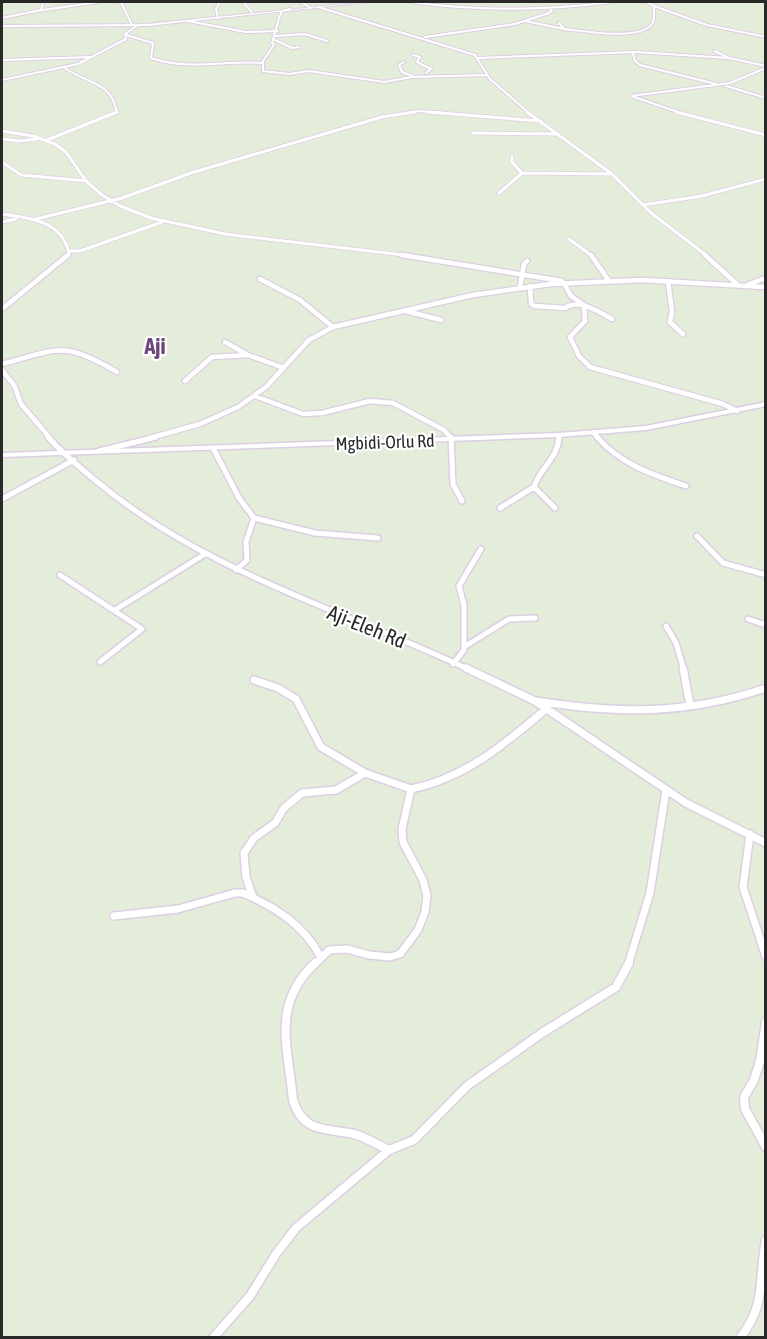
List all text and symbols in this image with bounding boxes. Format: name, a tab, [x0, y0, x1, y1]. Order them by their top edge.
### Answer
district label: Aji	[144, 333, 165, 359]
street label: Mgbidi-Orlu Rd	[335, 430, 435, 454]
street label: Aji-Eleh Rd	[324, 599, 410, 653]

